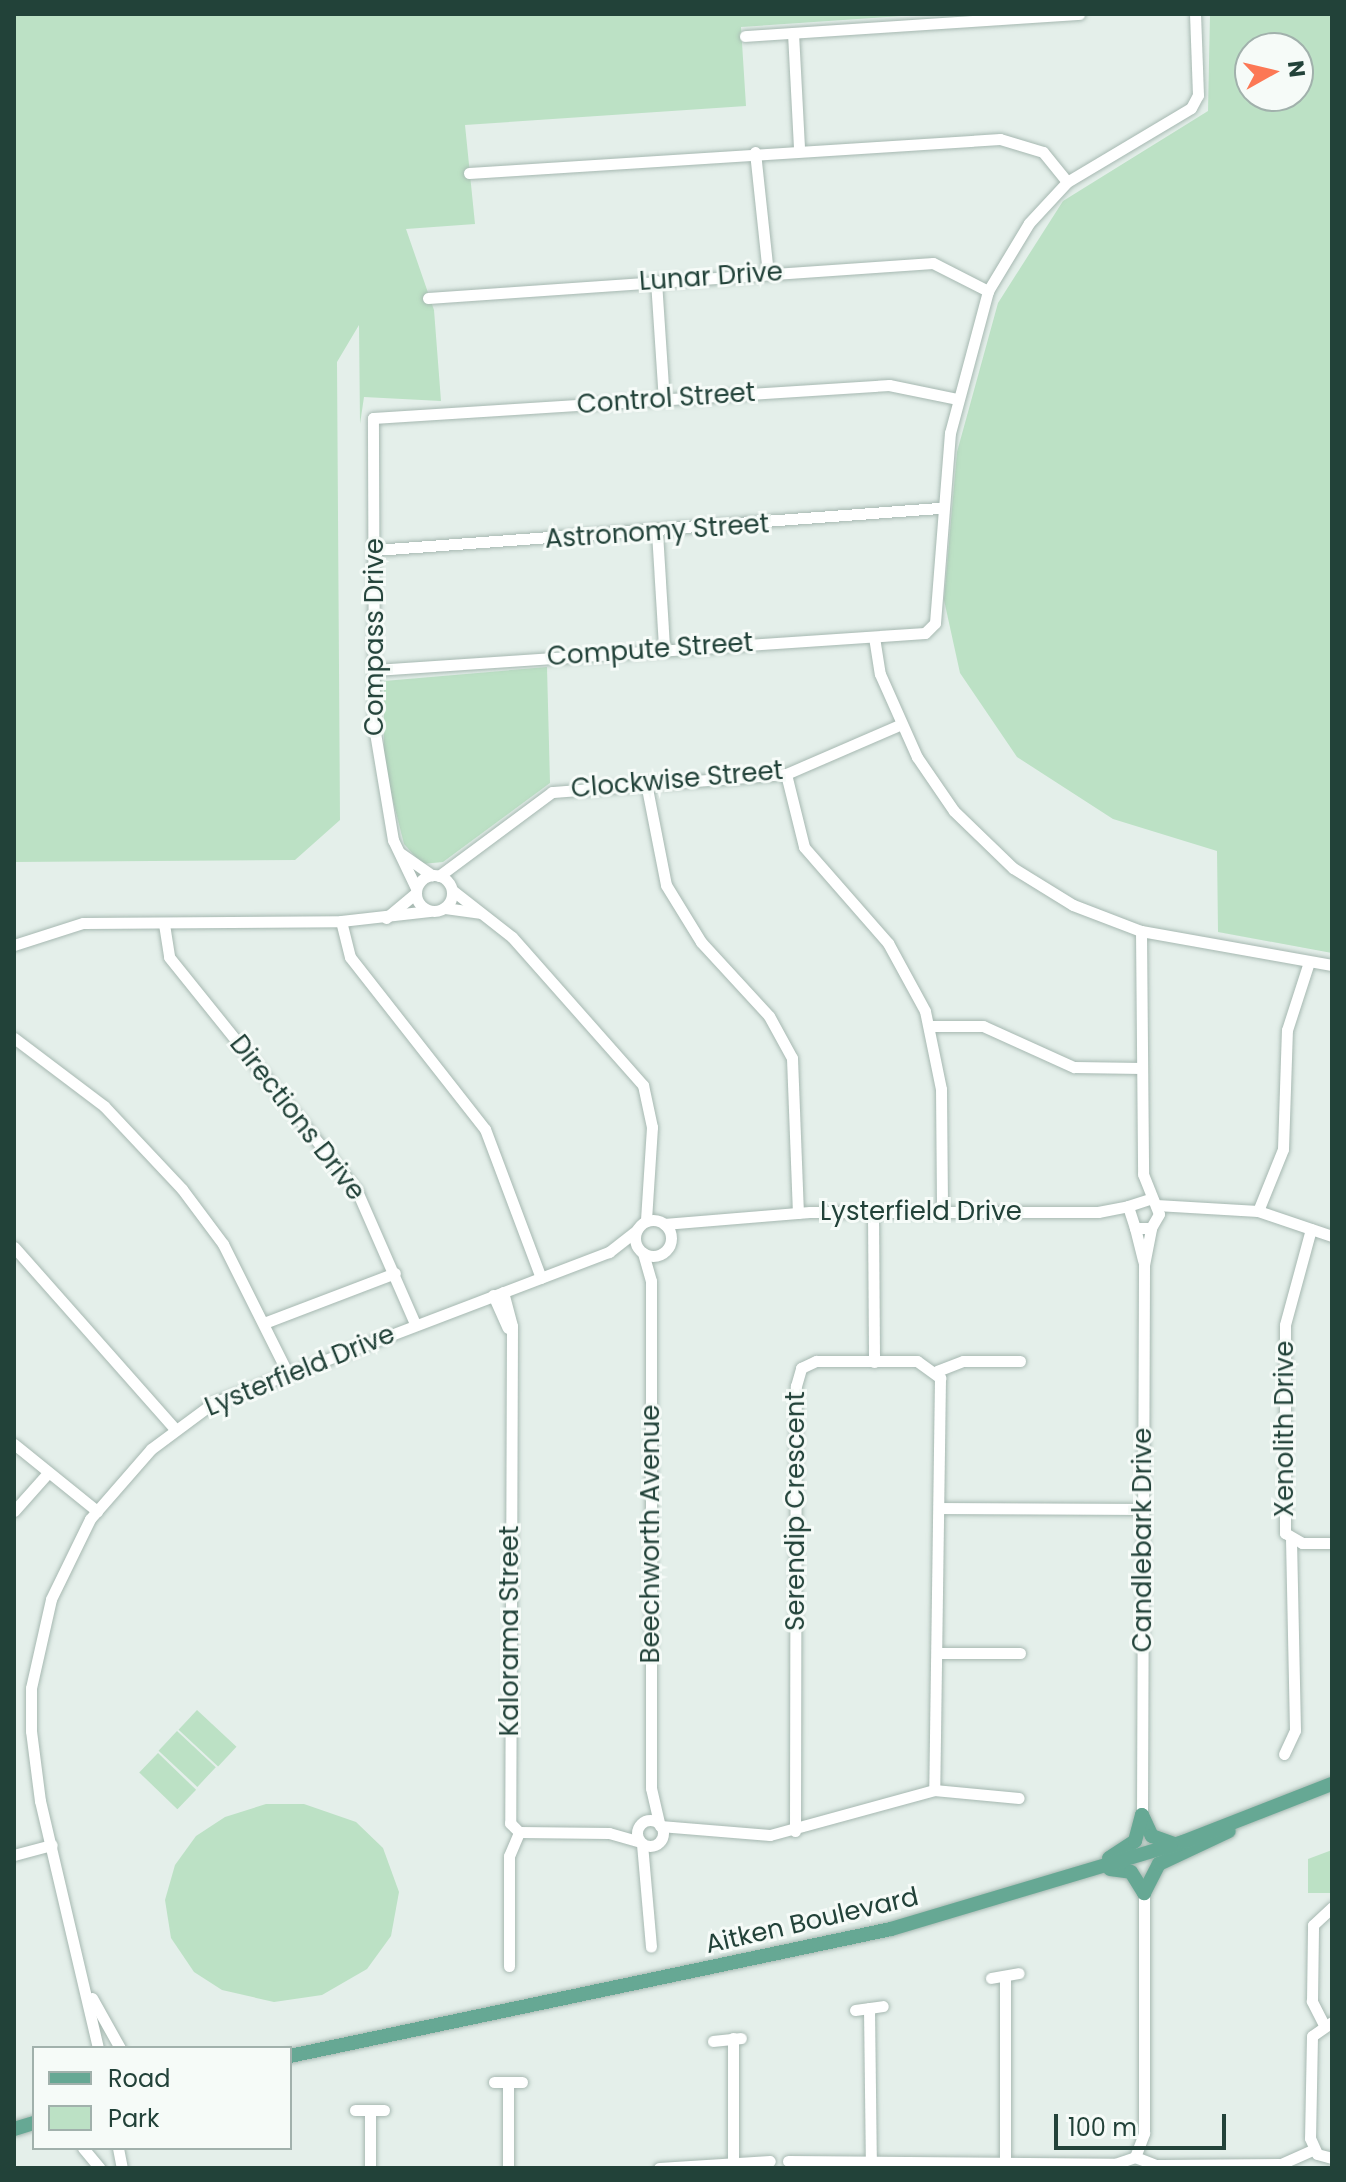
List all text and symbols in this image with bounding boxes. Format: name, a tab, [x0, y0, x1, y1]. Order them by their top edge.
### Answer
north arrow	[1234, 32, 1314, 112]
text: N	[1280, 59, 1313, 79]
street label: Lunar Drive	[638, 256, 784, 298]
street label: Control Street	[576, 377, 756, 421]
street label: Astronomy Street	[544, 509, 770, 555]
street label: Compass Drive	[359, 538, 391, 736]
street label: Compute Street	[546, 627, 754, 673]
street label: Clockwise Street	[570, 755, 784, 805]
street label: Directions Drive	[223, 1029, 371, 1207]
street label: Lysterfield Drive	[820, 1196, 1022, 1228]
street label: Lysterfield Drive	[201, 1319, 399, 1423]
street label: Xenolith Drive	[1269, 1341, 1301, 1517]
street label: Serendip Crescent	[780, 1391, 812, 1631]
street label: Beechworth Avenue	[635, 1405, 667, 1663]
street label: Candlebark Drive	[1127, 1428, 1159, 1652]
street label: Kalorama Street	[494, 1526, 526, 1736]
street label: Aitken Boulevard	[702, 1881, 922, 1961]
legend	[32, 2046, 292, 2150]
text: Road	[108, 2062, 170, 2095]
scale bar	[1058, 2098, 1230, 2148]
text: Park	[108, 2102, 159, 2135]
text: 100 m	[1068, 2111, 1137, 2144]

